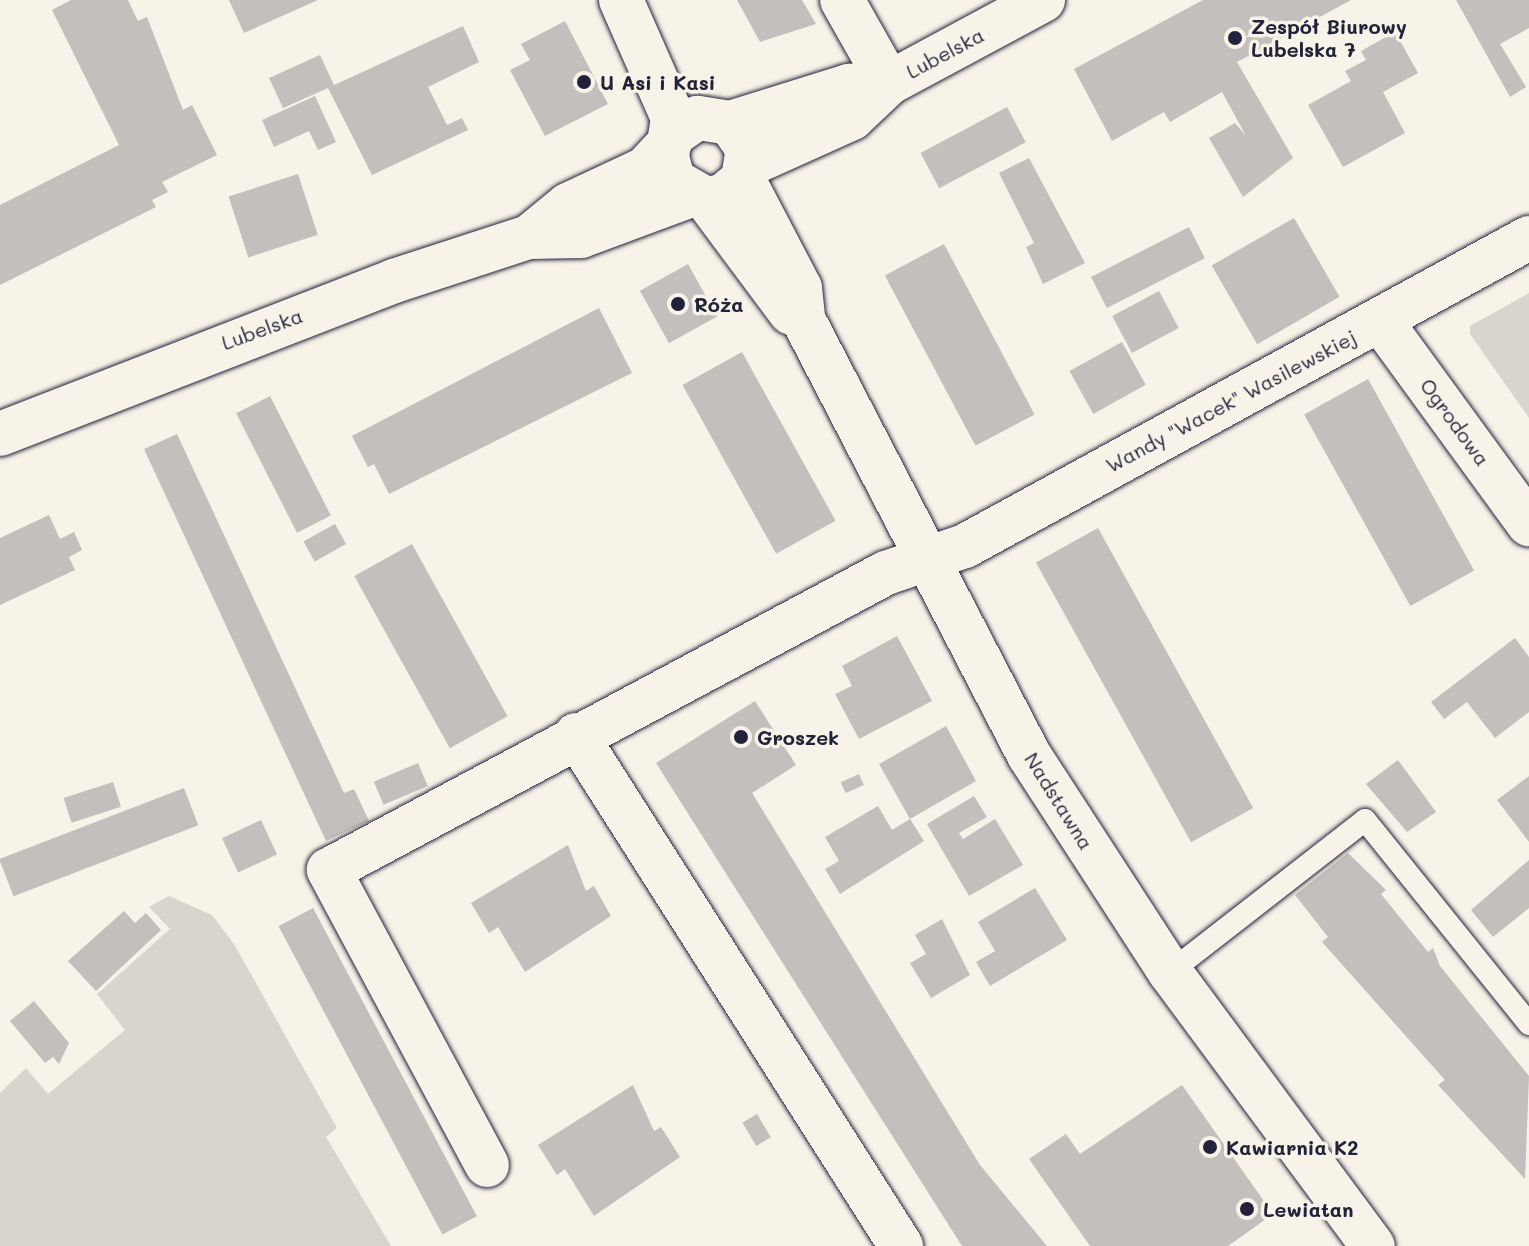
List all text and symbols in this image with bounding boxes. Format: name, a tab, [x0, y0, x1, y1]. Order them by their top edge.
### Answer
place label: Zespół Biurowy Lubelska 7	[1251, 14, 1407, 61]
street label: Lubelska	[902, 23, 988, 83]
marker: Zespół Biurowy Lubelska 7	[1226, 29, 1244, 47]
place label: U Asi i Kasi	[600, 70, 715, 94]
marker: U Asi i Kasi	[575, 73, 593, 91]
place label: Róża	[694, 292, 744, 316]
marker: Róża	[669, 295, 687, 313]
street label: Lubelska	[218, 303, 306, 355]
street label: Wandy "Wacek" Wasilewskiej	[1102, 325, 1360, 477]
street label: Ogrodowa	[1415, 374, 1495, 470]
place label: Groszek	[757, 725, 839, 749]
marker: Groszek	[732, 728, 750, 746]
street label: Nadstawna	[1020, 748, 1098, 854]
place label: Kawiarnia K2	[1226, 1135, 1358, 1159]
marker: Kawiarnia K2	[1201, 1138, 1219, 1156]
place label: Lewiatan	[1263, 1197, 1354, 1221]
marker: Lewiatan	[1238, 1200, 1256, 1218]

